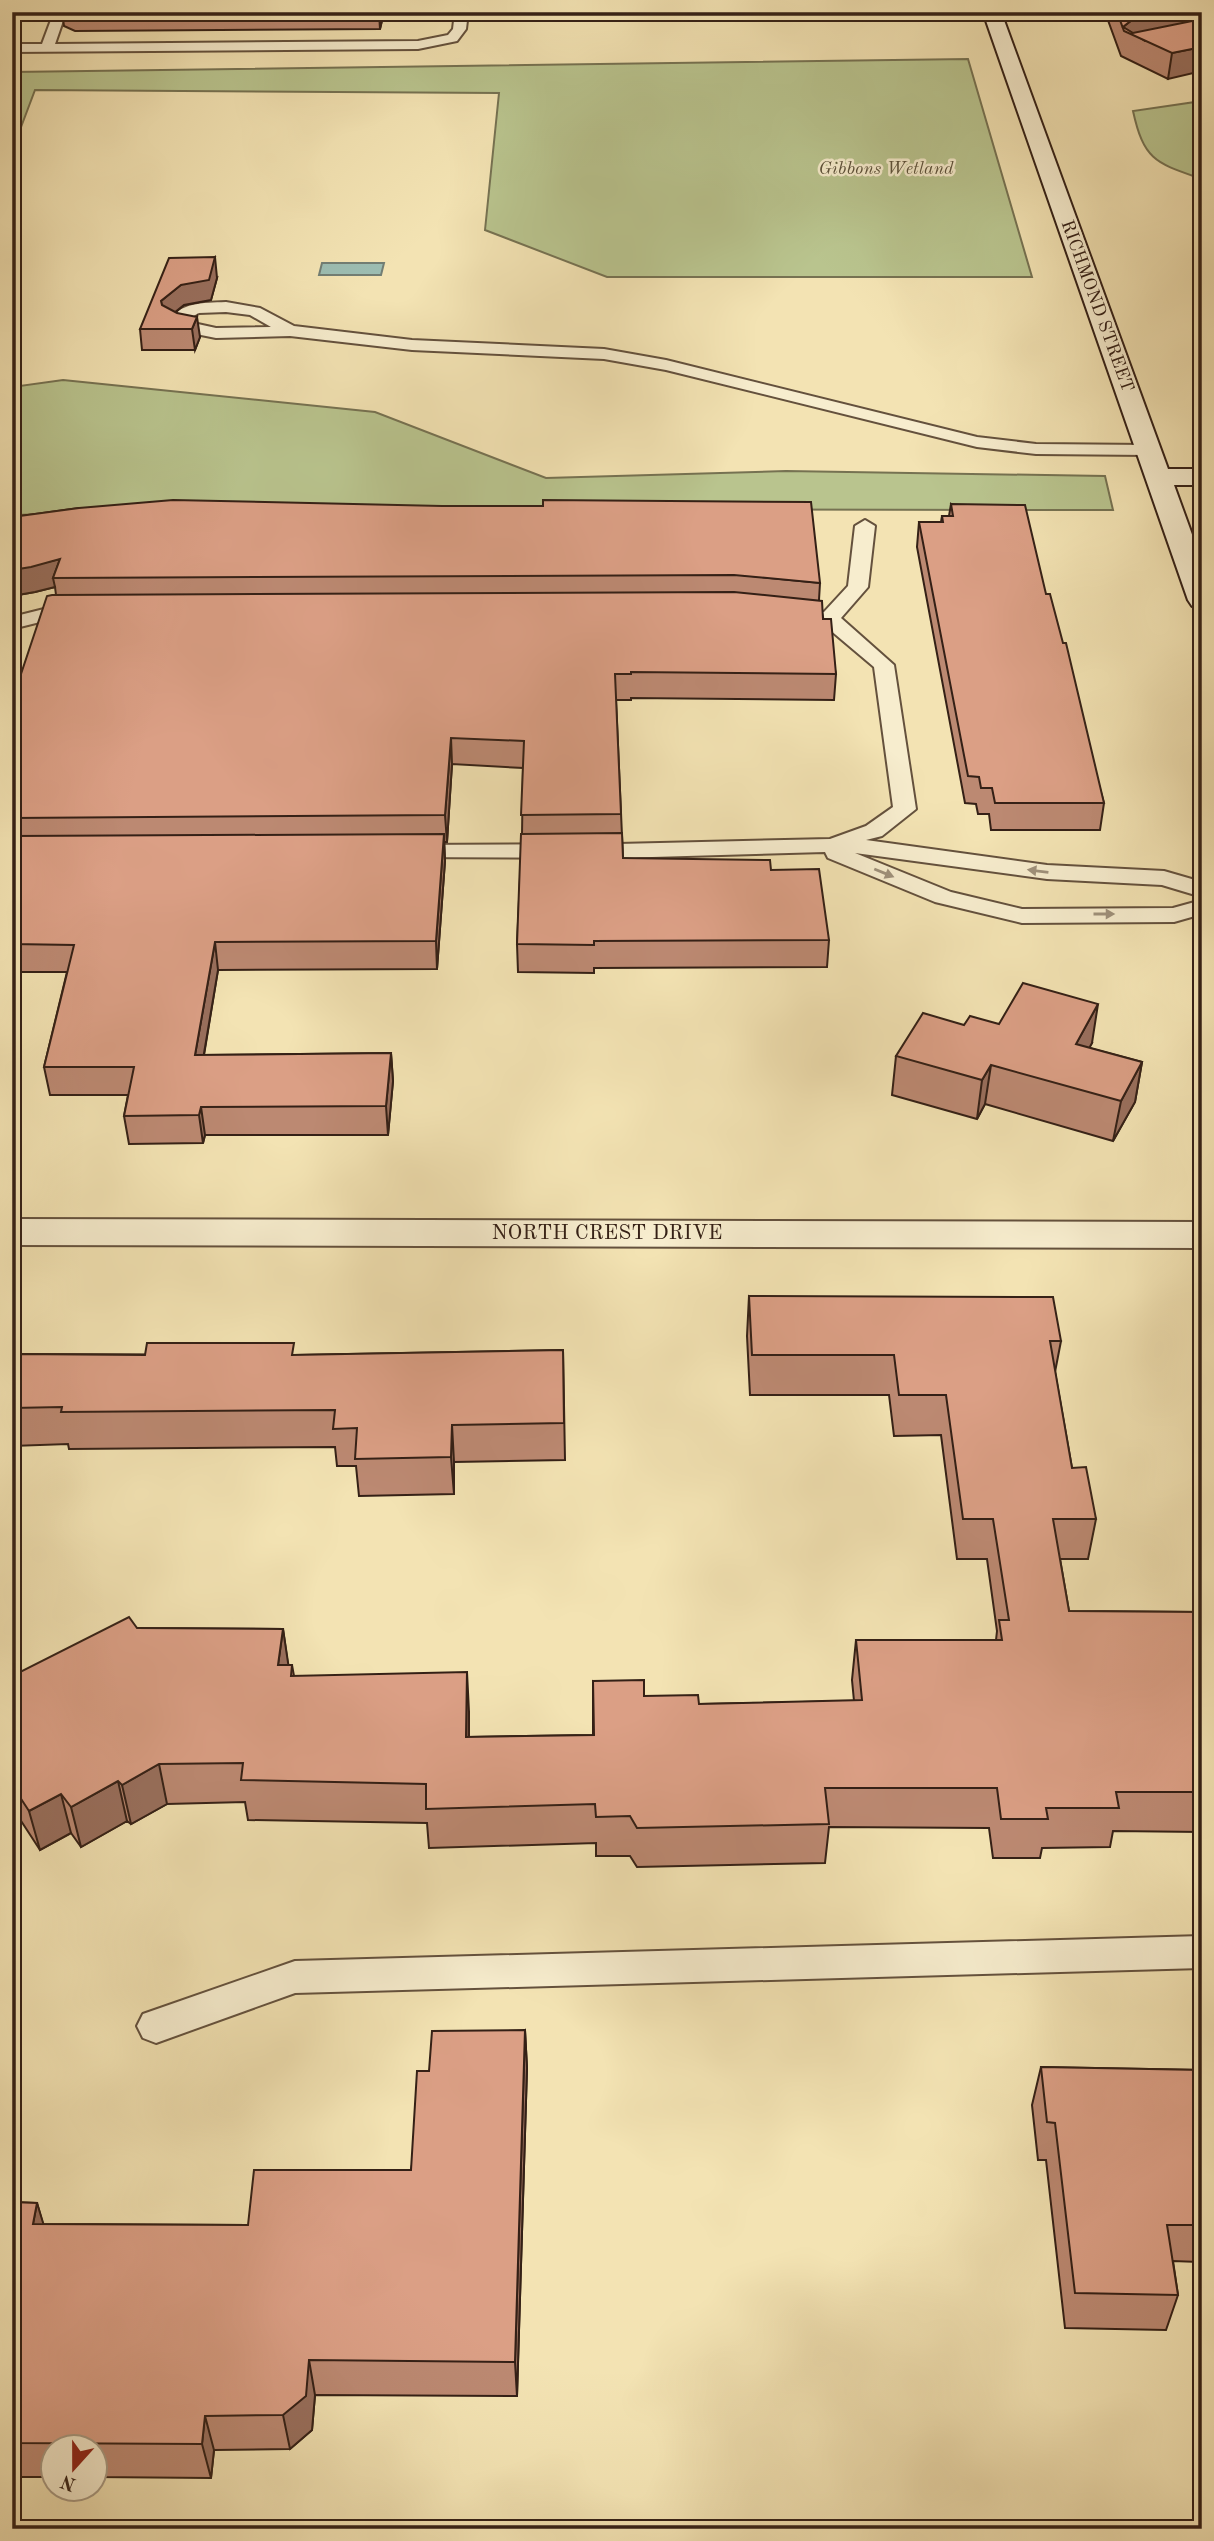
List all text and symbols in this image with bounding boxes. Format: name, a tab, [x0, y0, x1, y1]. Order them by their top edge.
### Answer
park label: Gibbons Wetland	[818, 160, 954, 178]
street label: RICHMOND STREET	[1058, 218, 1136, 394]
one-way arrow	[1026, 865, 1048, 876]
one-way arrow	[874, 867, 895, 878]
one-way arrow	[1094, 908, 1116, 920]
street label: NORTH CREST DRIVE	[491, 1223, 723, 1244]
north arrow	[38, 2432, 108, 2502]
text: N	[58, 2470, 79, 2493]

